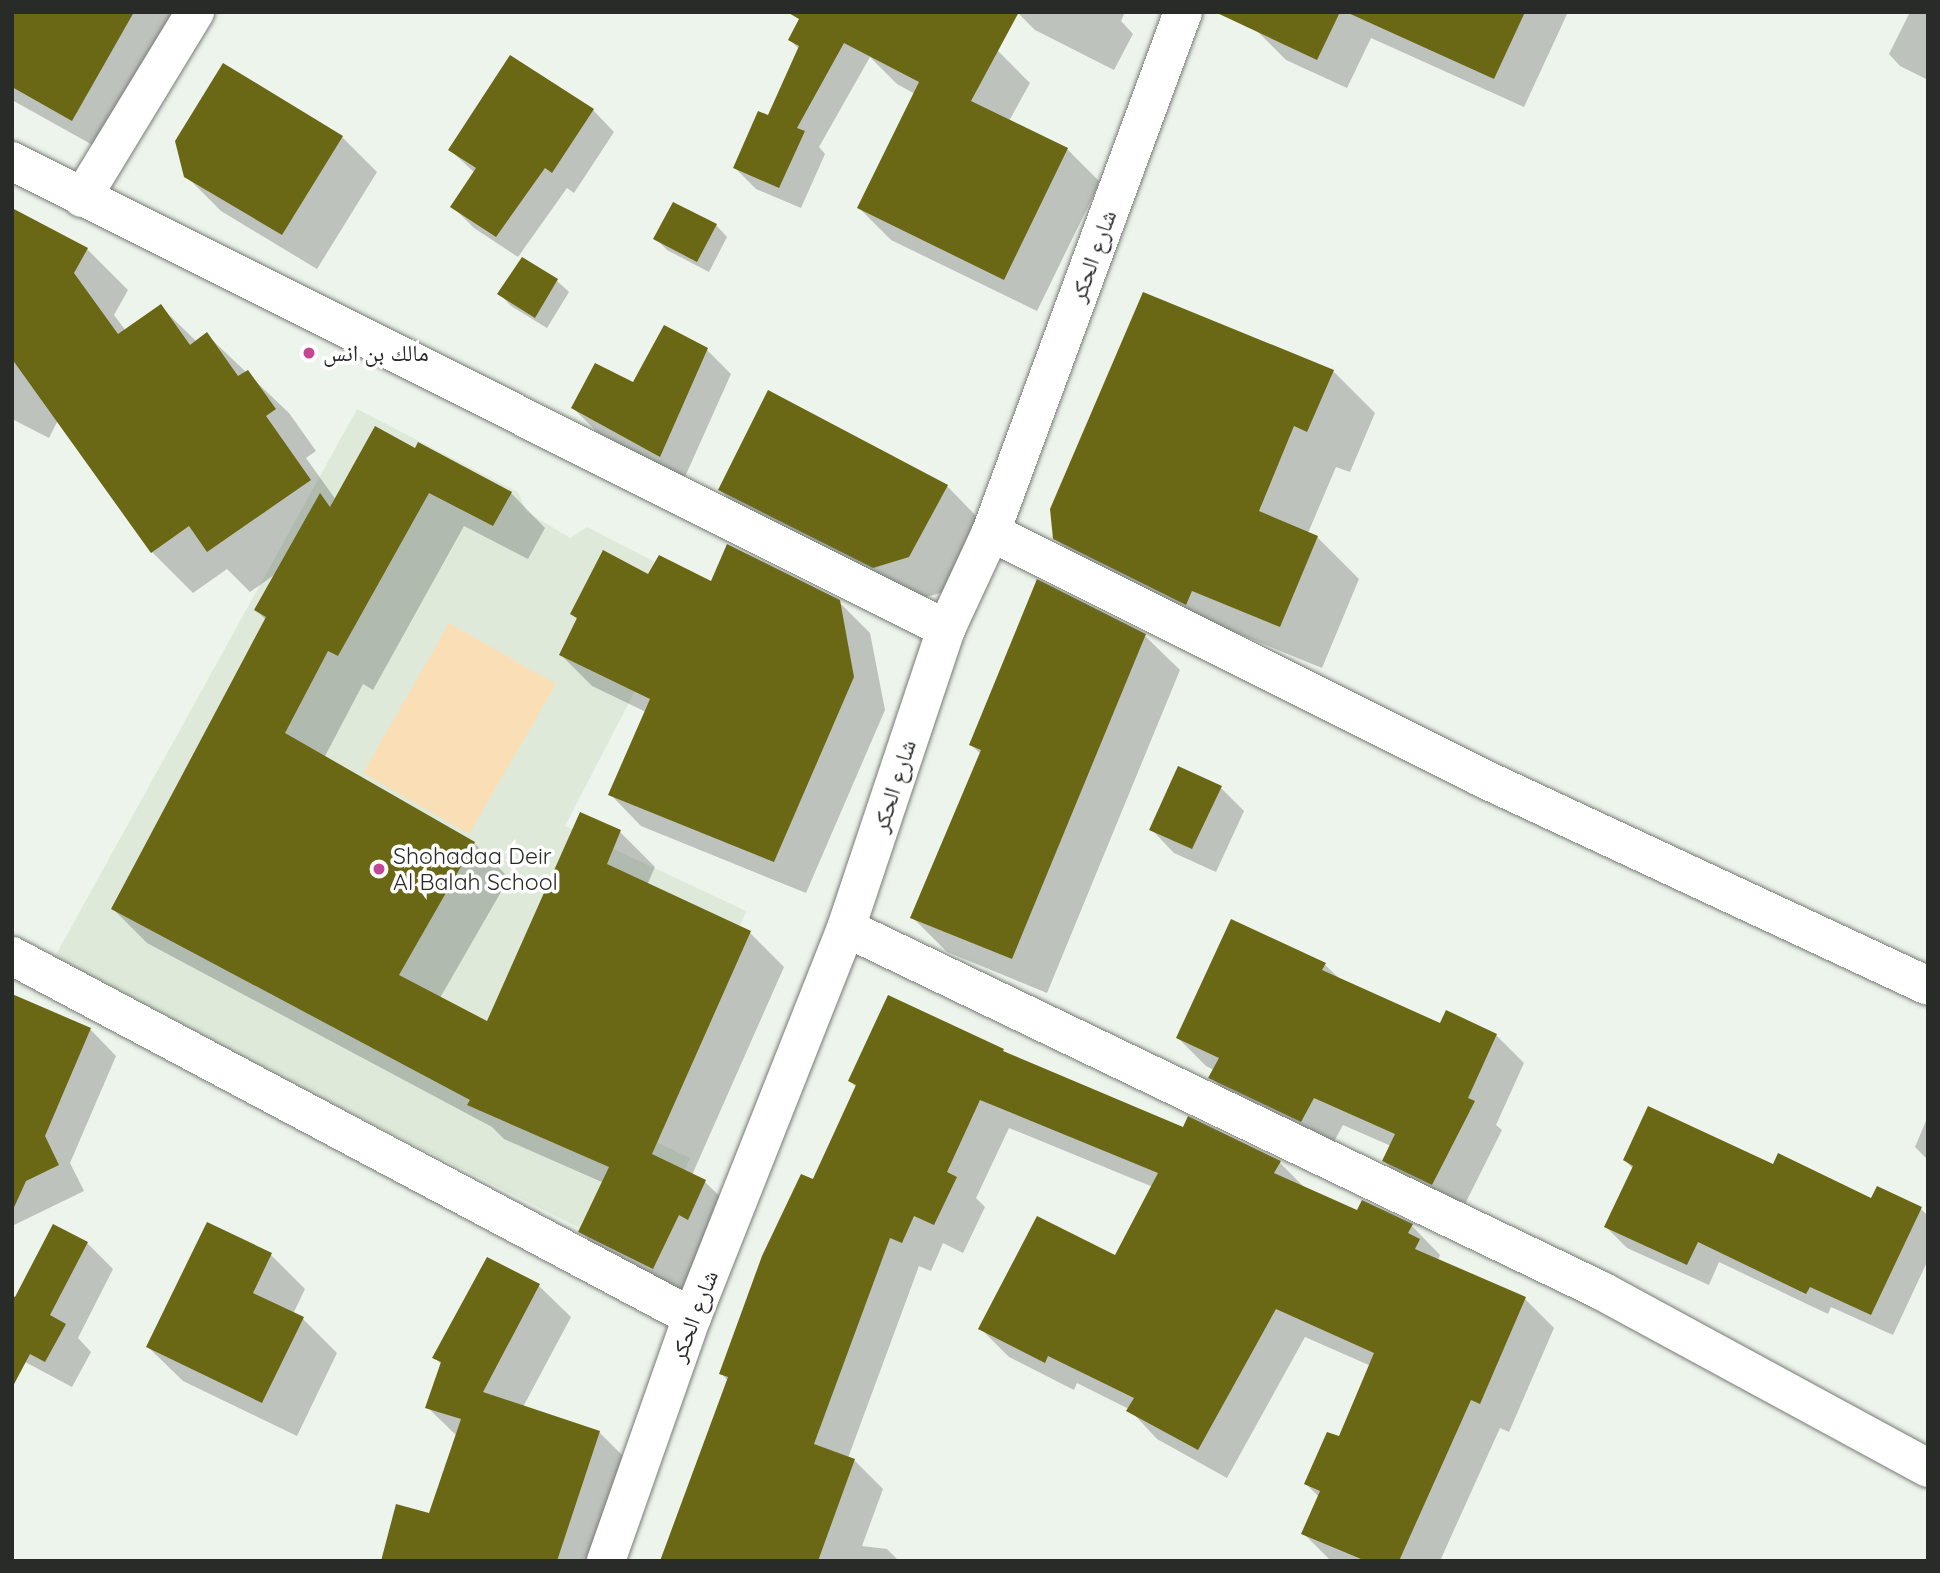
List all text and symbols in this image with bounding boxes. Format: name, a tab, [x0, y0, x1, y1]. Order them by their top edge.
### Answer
street label: شارع الحكر	[1064, 206, 1122, 306]
place label: مالك بن انس	[323, 339, 429, 367]
marker: مالك بن انس	[301, 345, 317, 361]
street label: شارع الحكر	[866, 736, 922, 836]
place label: Shohadaa Deir Al Balah School	[393, 842, 558, 896]
marker: Shohadaa Deir Al Balah School	[371, 861, 387, 877]
street label: شارع الحكر	[664, 1266, 724, 1366]

